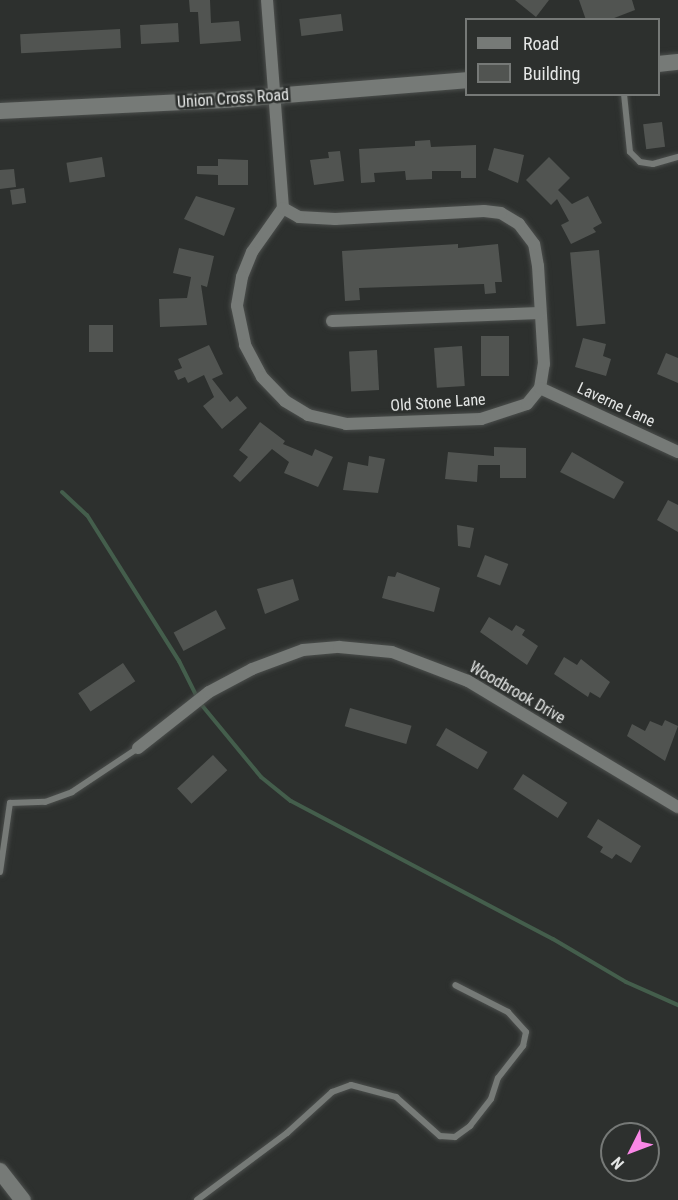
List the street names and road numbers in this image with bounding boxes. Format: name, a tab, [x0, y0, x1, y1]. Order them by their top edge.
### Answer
street label: Union Cross Road	[176, 86, 290, 112]
street label: Laverne Lane	[574, 379, 658, 431]
street label: Old Stone Lane	[390, 390, 486, 416]
street label: Woodbrook Drive	[466, 658, 568, 728]

